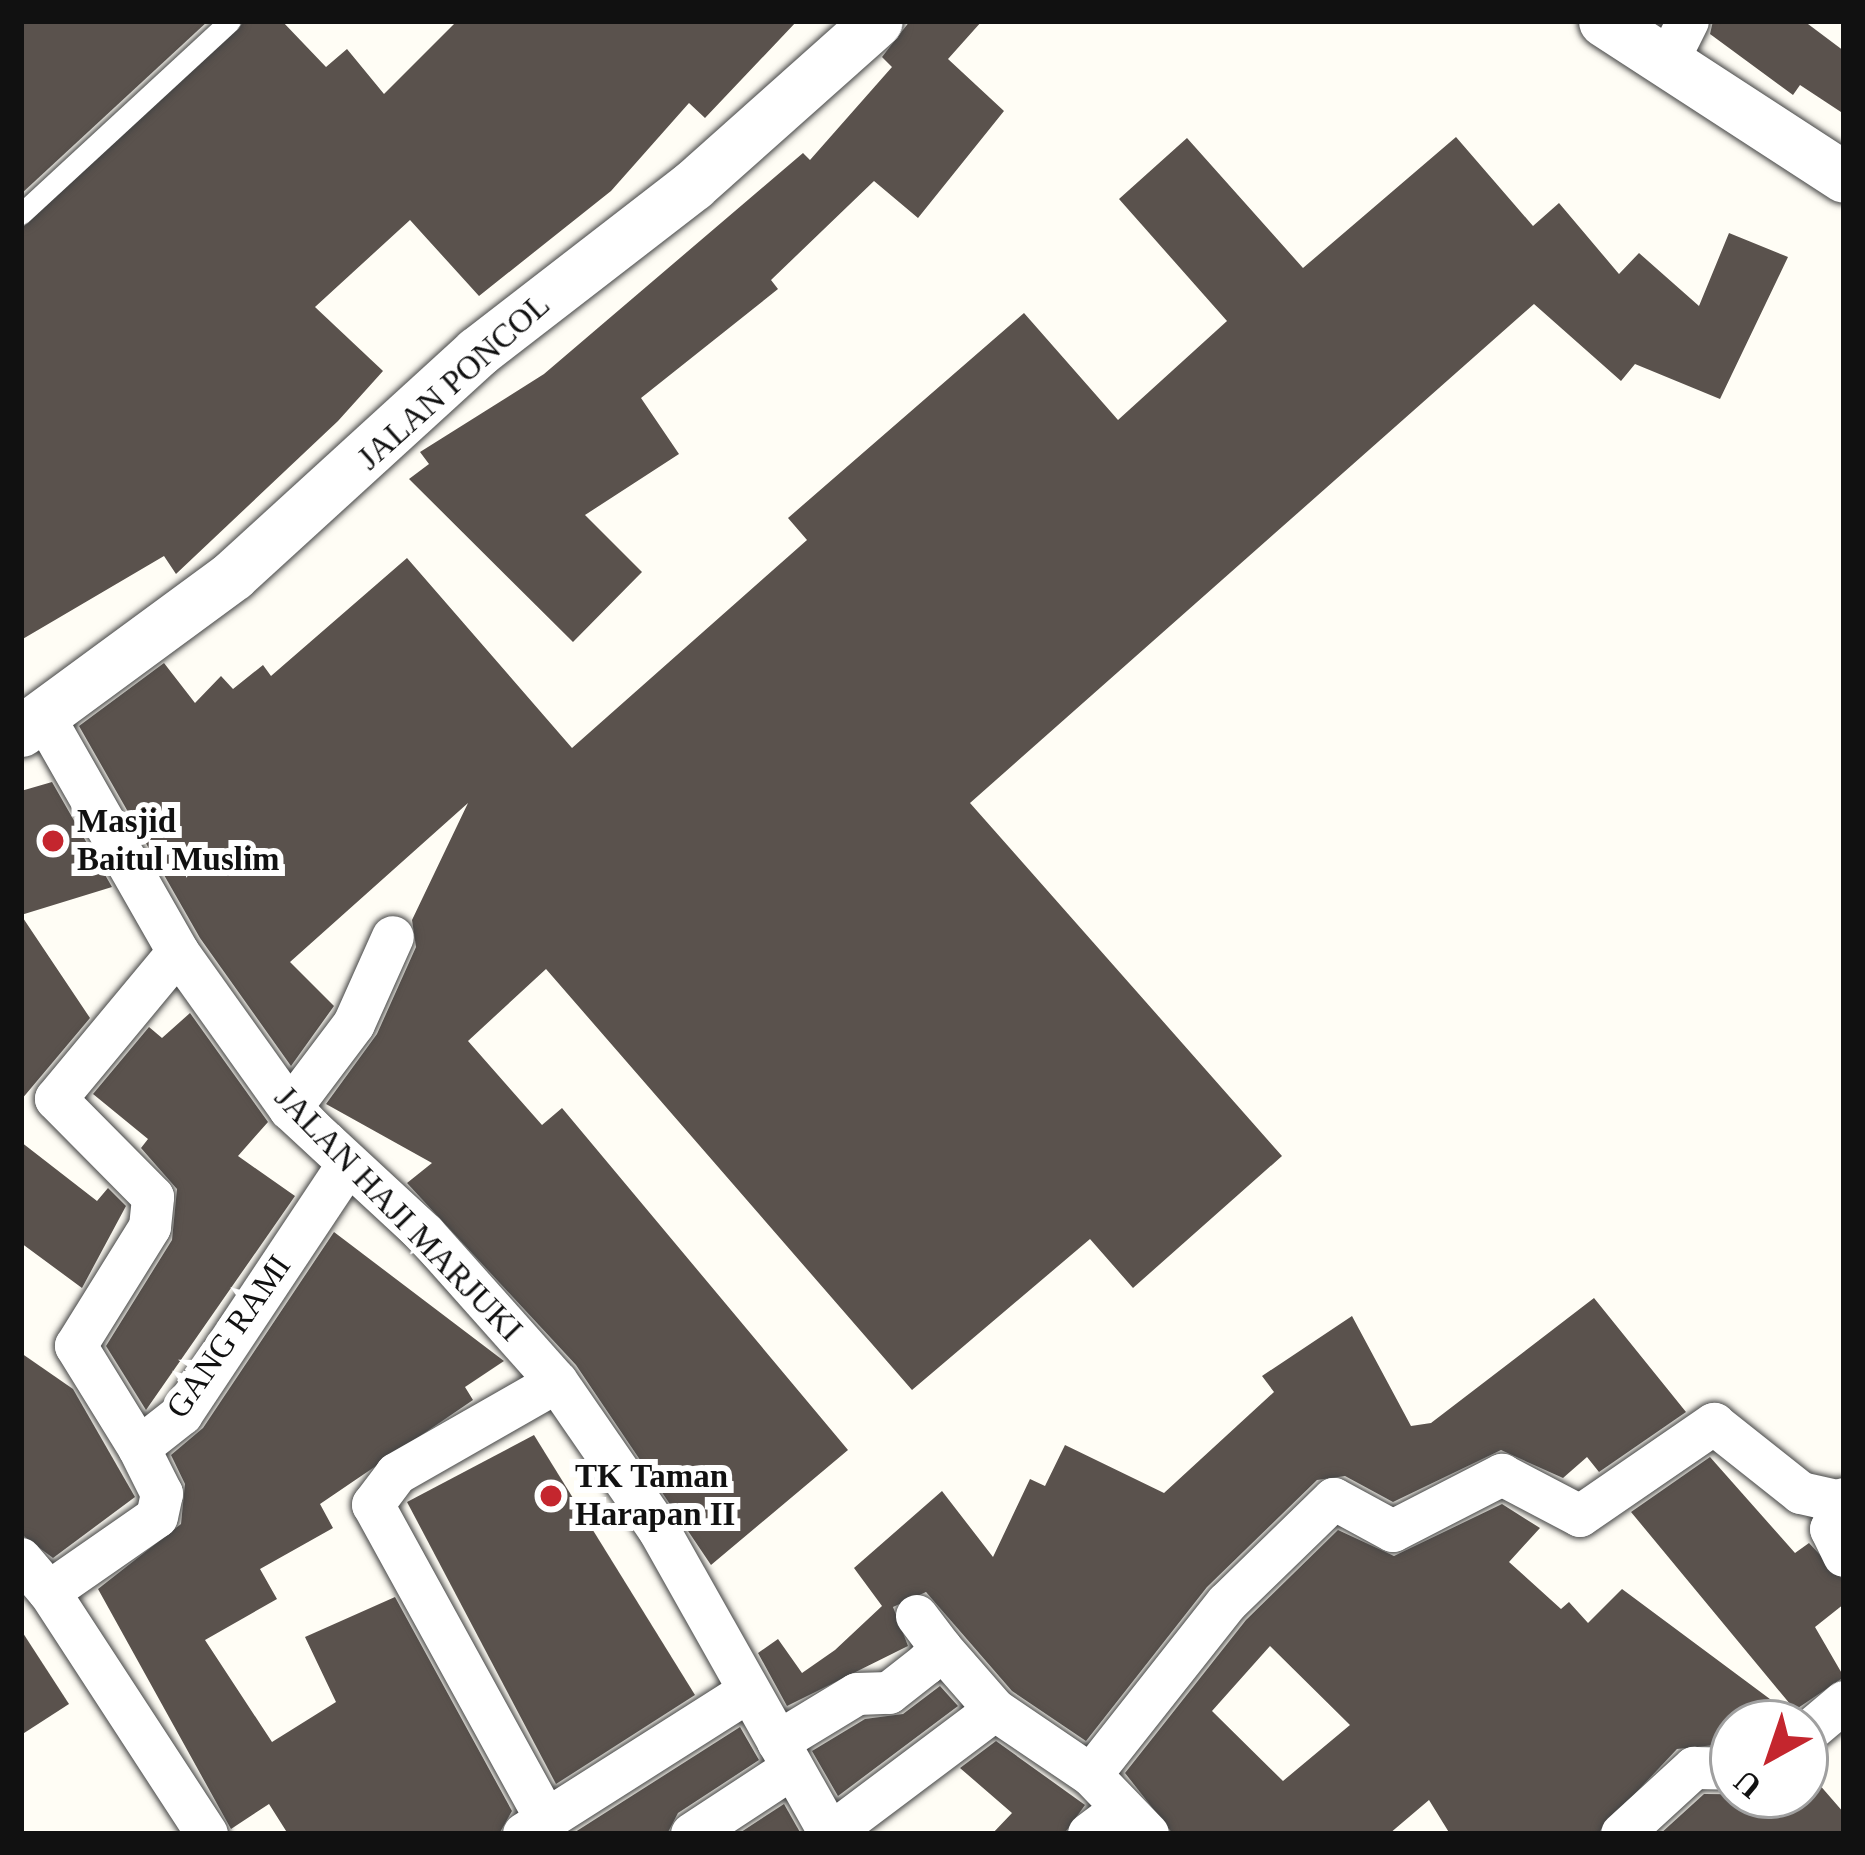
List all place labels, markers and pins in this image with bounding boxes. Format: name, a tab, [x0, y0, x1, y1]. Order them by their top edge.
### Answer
place label: Masjid Baitul Muslim	[77, 802, 280, 880]
marker: Masjid Baitul Muslim	[40, 828, 66, 854]
place label: TK Taman Harapan II	[575, 1457, 735, 1535]
marker: TK Taman Harapan II	[538, 1483, 564, 1509]

